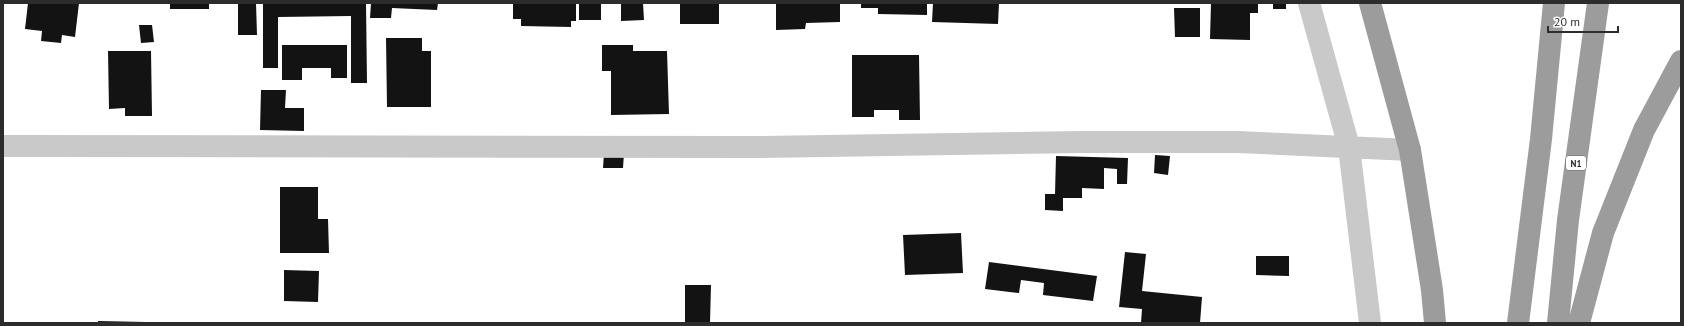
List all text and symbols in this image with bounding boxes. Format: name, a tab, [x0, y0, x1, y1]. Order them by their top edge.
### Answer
scale bar	[1548, 8, 1618, 34]
text: 20 m	[1554, 14, 1580, 29]
road number: N1	[1566, 156, 1586, 170]

